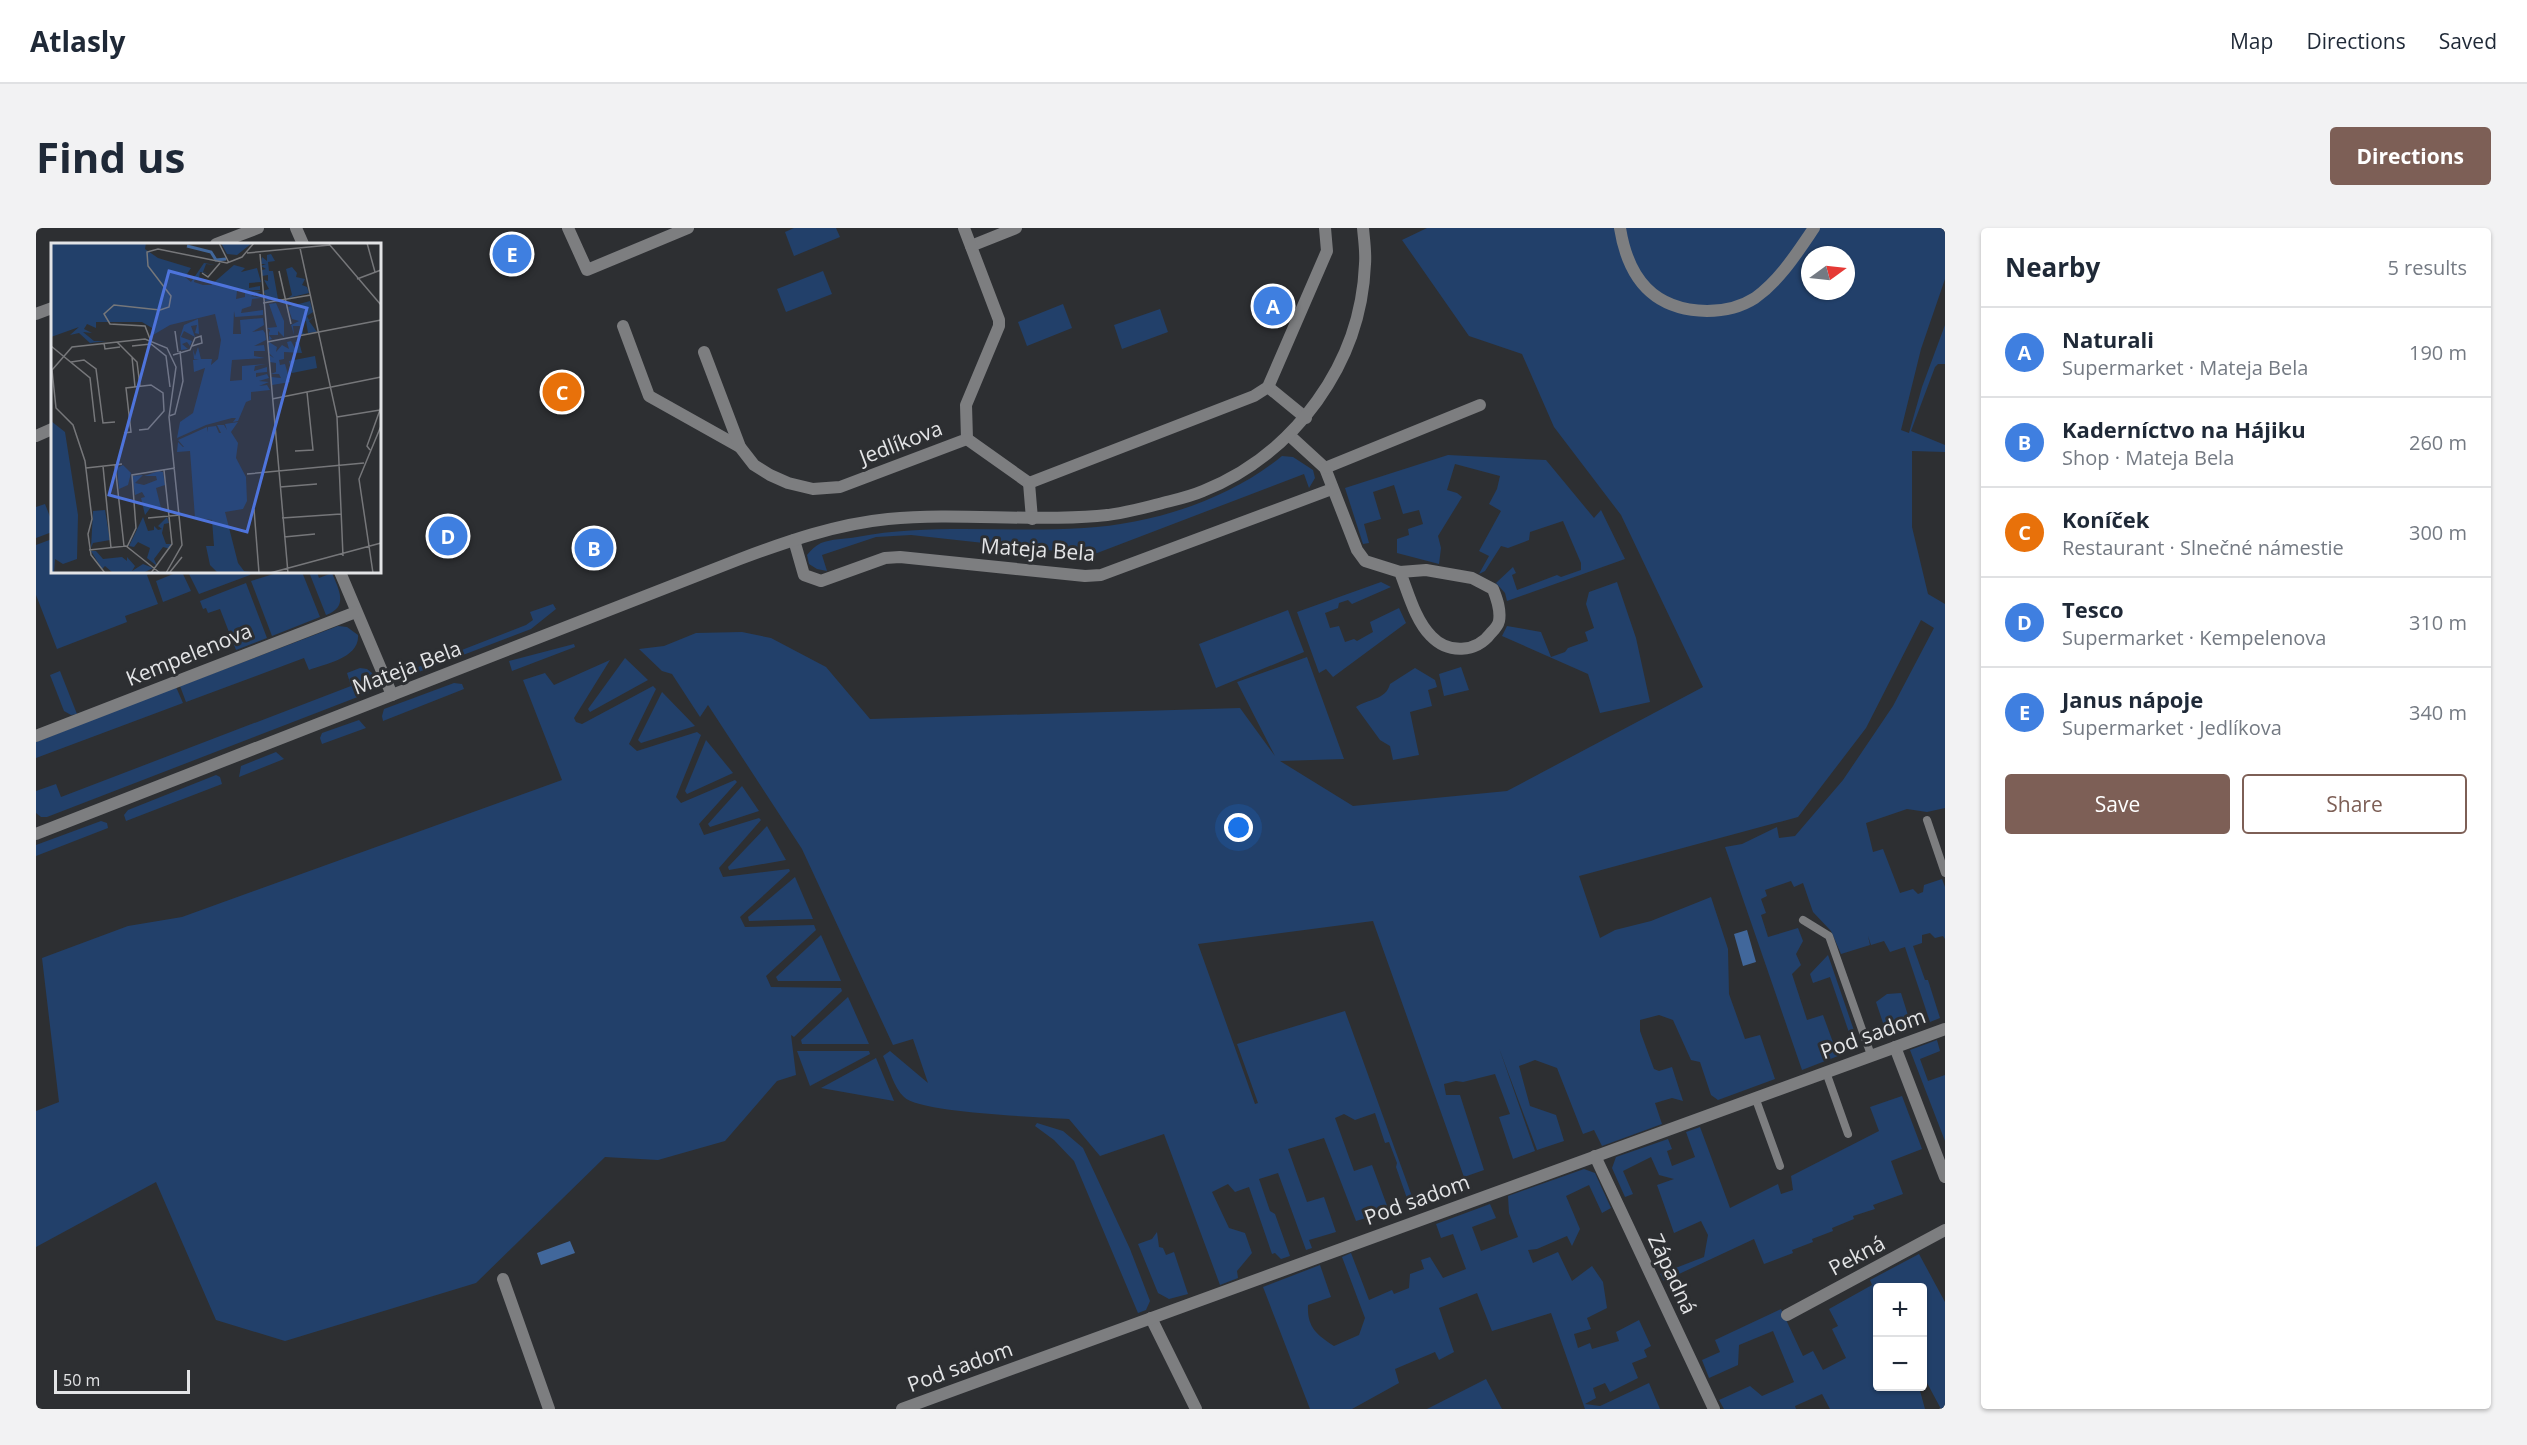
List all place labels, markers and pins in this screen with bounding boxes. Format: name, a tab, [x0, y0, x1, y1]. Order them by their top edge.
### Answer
pin: E	[492, 231, 532, 276]
pin: A	[1254, 284, 1292, 328]
pin: C	[542, 370, 582, 414]
pin: D	[428, 514, 468, 558]
pin: B	[574, 526, 614, 570]

